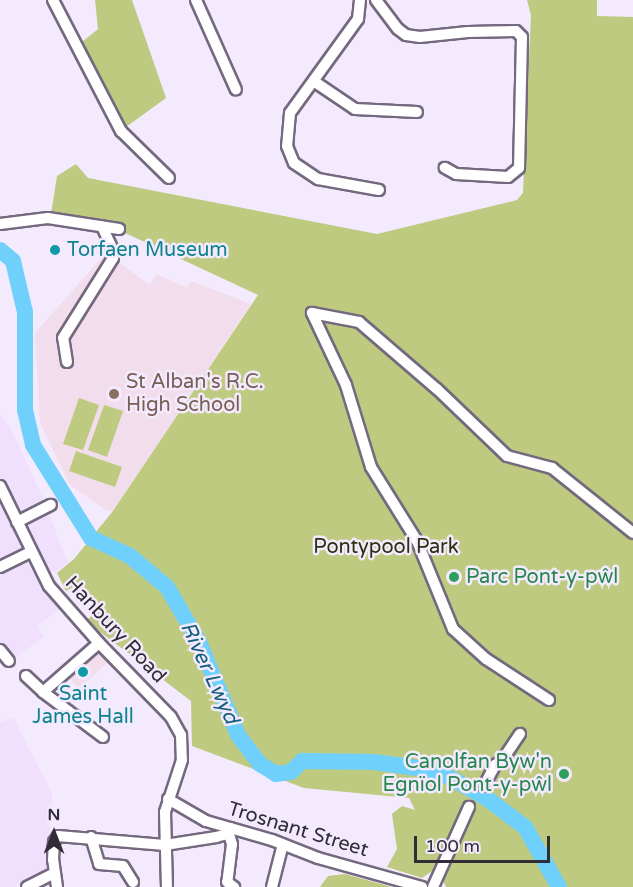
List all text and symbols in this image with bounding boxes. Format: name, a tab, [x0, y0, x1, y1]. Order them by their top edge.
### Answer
place label: Torfaen Museum	[67, 238, 228, 262]
marker: Torfaen Museum	[48, 243, 62, 257]
place label: St Alban's R.C. High School	[126, 371, 264, 418]
marker: St Alban's R.C. High School	[107, 387, 121, 401]
park label: Pontypool Park	[313, 535, 459, 559]
place label: Parc Pont-y-pŵl	[466, 565, 618, 589]
marker: Parc Pont-y-pŵl	[447, 570, 461, 584]
street label: Hanbury Road	[59, 572, 171, 688]
water label: River Lwyd	[174, 618, 244, 728]
marker: Saint James Hall	[76, 665, 90, 679]
place label: Saint James Hall	[32, 682, 134, 729]
place label: Canolfan Byw'n Egnïol Pont-y-pŵl	[382, 750, 552, 797]
marker: Canolfan Byw'n Egnïol Pont-y-pŵl	[557, 767, 571, 781]
street label: Trosnant Street	[225, 797, 371, 863]
north arrow	[24, 803, 84, 863]
text: N	[48, 805, 60, 825]
scale bar	[417, 824, 554, 862]
text: 100 m	[425, 835, 480, 857]

